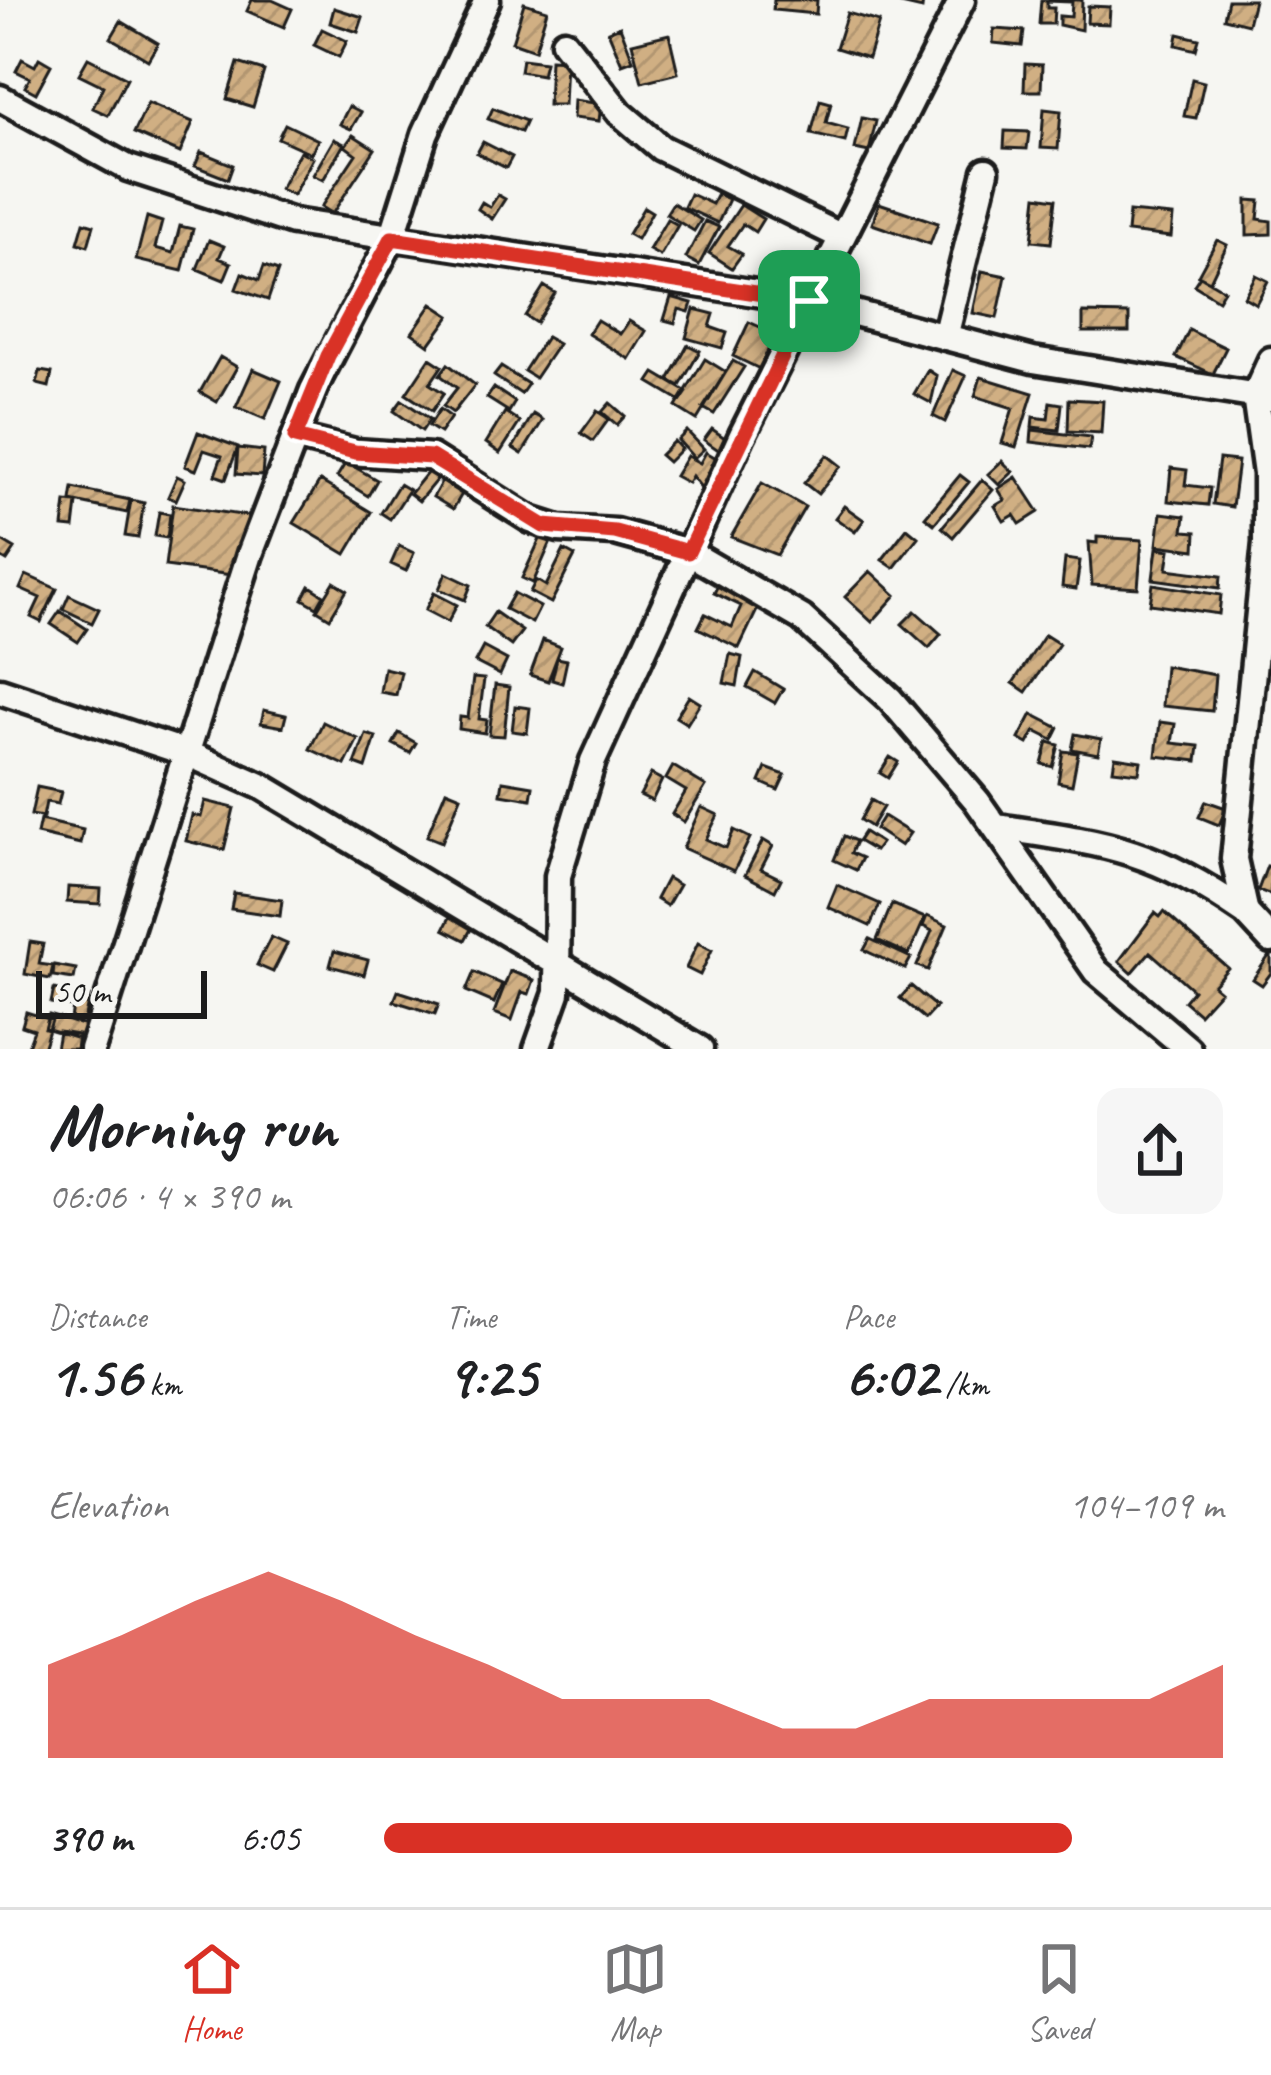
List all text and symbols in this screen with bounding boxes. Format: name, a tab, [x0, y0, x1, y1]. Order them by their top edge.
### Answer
pin	[758, 250, 860, 352]
icon: arrive	[776, 268, 842, 334]
scale bar	[36, 965, 207, 1018]
text: 50 m	[54, 971, 110, 1013]
text: Morning run	[48, 1085, 336, 1168]
button: share	[1097, 1088, 1223, 1214]
text: 06:06 · 4 × 390 m	[48, 1172, 290, 1221]
text: Distance	[48, 1296, 146, 1338]
text: Time	[446, 1296, 496, 1338]
text: Pace	[843, 1296, 894, 1338]
text: 1.56	[48, 1338, 141, 1414]
text: 9:25	[446, 1338, 537, 1414]
text: 6:02	[843, 1338, 937, 1414]
text: km	[141, 1364, 181, 1406]
text: /km	[937, 1364, 989, 1406]
text: Elevation	[48, 1481, 168, 1530]
text: 104–109 m	[1069, 1481, 1223, 1530]
text: 390 m	[48, 1814, 132, 1863]
text: 6:05	[240, 1814, 300, 1863]
tab: Home	[179, 1936, 245, 2050]
tab: Map	[602, 1936, 668, 2050]
tab: Saved	[1026, 1936, 1092, 2050]

